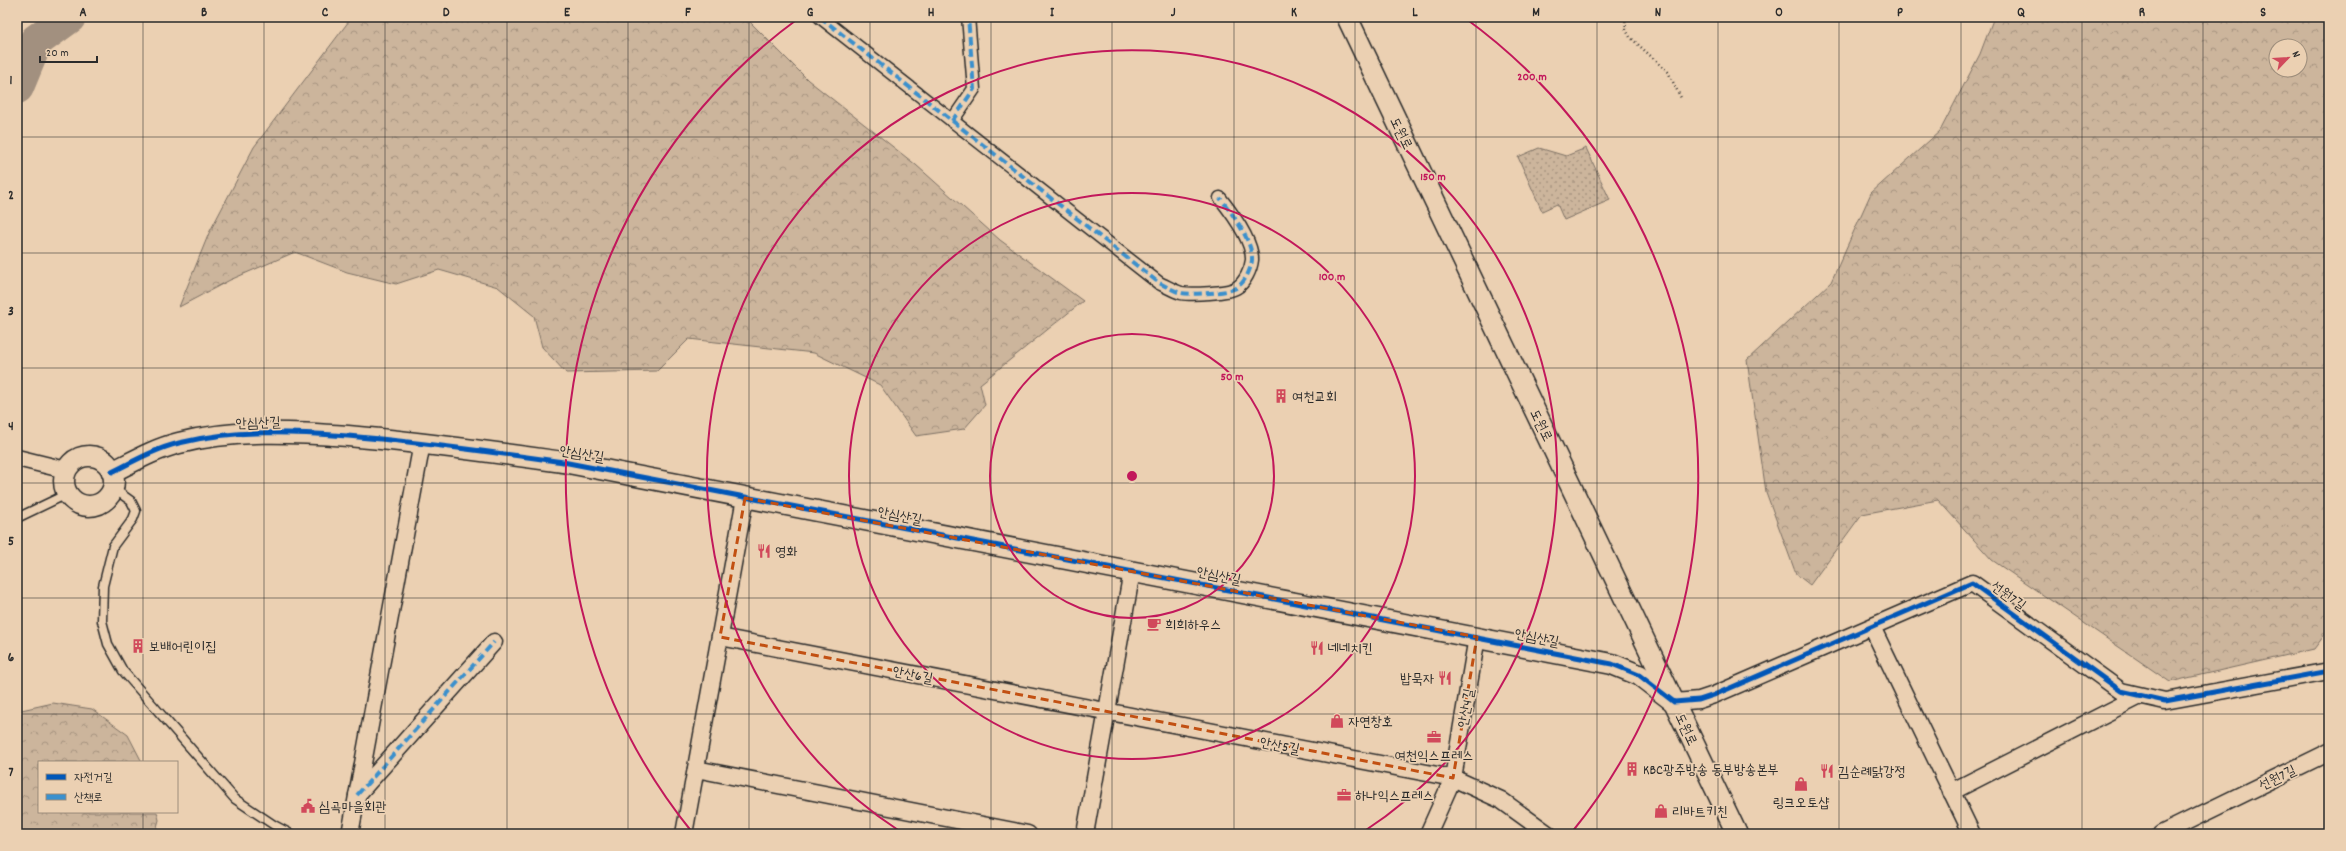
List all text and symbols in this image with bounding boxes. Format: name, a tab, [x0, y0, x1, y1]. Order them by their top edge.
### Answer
text: A	[79, 4, 87, 23]
text: B	[201, 4, 207, 23]
text: C	[322, 4, 329, 23]
text: D	[443, 4, 450, 23]
text: E	[564, 4, 571, 23]
text: F	[685, 4, 691, 23]
text: G	[807, 4, 814, 23]
text: H	[928, 4, 935, 23]
text: I	[1050, 4, 1055, 23]
text: J	[1171, 4, 1176, 23]
text: K	[1291, 4, 1297, 23]
text: L	[1412, 4, 1418, 23]
text: M	[1532, 4, 1540, 23]
text: N	[1655, 4, 1661, 23]
text: O	[1775, 4, 1783, 23]
text: P	[1897, 4, 1903, 23]
text: Q	[2017, 4, 2025, 23]
text: R	[2139, 4, 2145, 23]
text: S	[2260, 4, 2266, 23]
scale bar	[40, 38, 97, 64]
north arrow	[2268, 38, 2308, 78]
text: 20 m	[46, 45, 69, 62]
text: N	[2287, 49, 2304, 61]
text: 200 m	[1517, 69, 1547, 86]
text: 1	[10, 72, 13, 91]
street label: 도원로	[1384, 114, 1417, 153]
text: 150 m	[1420, 169, 1446, 186]
text: 2	[8, 187, 14, 206]
text: 100 m	[1319, 269, 1345, 286]
text: 3	[8, 303, 14, 322]
text: 50 m	[1220, 369, 1244, 386]
building icon: 여천교회	[1273, 388, 1289, 404]
place label: 여천교회	[1292, 388, 1337, 408]
street label: 도원로	[1524, 406, 1557, 445]
street label: 안심산길	[235, 413, 282, 435]
text: 4	[8, 418, 14, 437]
street label: 안심산길	[558, 442, 606, 468]
centre of rings	[1125, 469, 1139, 483]
street label: 안심산길	[876, 503, 924, 531]
text: 5	[8, 533, 14, 552]
restaurant icon: 영화	[756, 543, 772, 559]
place label: 영화	[775, 543, 798, 563]
street label: 안심산길	[1195, 563, 1243, 591]
street label: 선원7길	[1986, 577, 2030, 617]
cafe icon: 희희하우스	[1146, 616, 1162, 632]
place label: 희희하우스	[1165, 616, 1221, 636]
street label: 안심산길	[1513, 625, 1561, 653]
building icon: 보배어린이집	[130, 638, 146, 654]
place label: 보배어린이집	[149, 638, 217, 658]
restaurant icon: 네네치킨	[1309, 640, 1325, 656]
place label: 네네치킨	[1328, 640, 1373, 660]
text: 6	[8, 649, 15, 668]
street label: 안산6길	[891, 662, 935, 690]
place label: 밥묵자	[1400, 670, 1435, 690]
restaurant icon: 밥묵자	[1437, 670, 1453, 686]
street label: 안산4길	[1454, 686, 1480, 730]
street label: 도원로	[1669, 710, 1701, 749]
shop icon: 자연창호	[1329, 713, 1345, 729]
place label: 자연창호	[1348, 713, 1393, 733]
office icon: 여천익스프레스	[1426, 729, 1442, 745]
street label: 안산5길	[1258, 733, 1302, 761]
place label: 여천익스프레스	[1395, 747, 1473, 767]
legend	[38, 761, 178, 813]
building icon: KBC광주방송 동부방송본부	[1624, 761, 1640, 777]
place label: KBC광주방송 동부방송본부	[1643, 761, 1779, 781]
street label: 선원7길	[2256, 761, 2301, 796]
restaurant icon: 김순례닭강정	[1819, 763, 1835, 779]
place label: 김순례닭강정	[1838, 763, 1906, 783]
text: 7	[9, 764, 14, 783]
text: 자전거길	[74, 770, 113, 787]
shop icon: 링크오토샵	[1793, 776, 1809, 792]
office icon: 하나익스프레스	[1336, 787, 1352, 803]
place label: 하나익스프레스	[1355, 787, 1434, 807]
text: 산책로	[74, 790, 103, 807]
place label: 링크오토샵	[1773, 794, 1830, 814]
public building icon: 심곡마을회관	[300, 798, 316, 814]
place label: 심곡마을회관	[319, 798, 387, 818]
shop icon: 리바트키친	[1653, 803, 1669, 819]
place label: 리바트키친	[1672, 803, 1728, 823]

